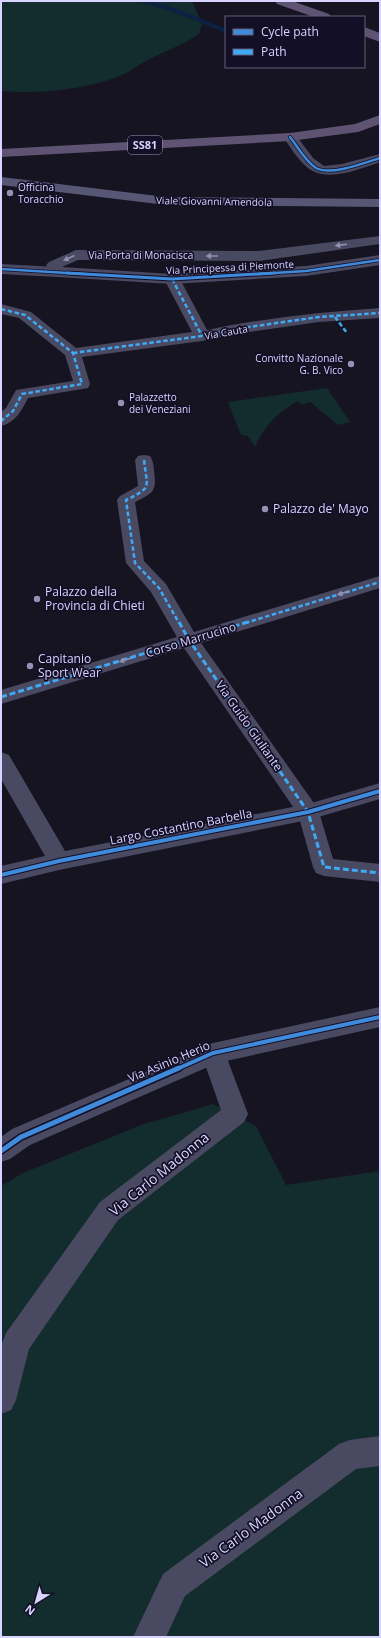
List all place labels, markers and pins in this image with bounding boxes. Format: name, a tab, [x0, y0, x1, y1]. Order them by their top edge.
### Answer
place label: Officina Toracchio	[18, 180, 63, 206]
marker: Officina Toracchio	[5, 188, 15, 198]
place label: Convitto Nazionale G. B. Vico	[255, 351, 343, 377]
marker: Convitto Nazionale G. B. Vico	[346, 359, 356, 369]
place label: Palazzetto dei Veneziani	[129, 390, 191, 416]
marker: Palazzetto dei Veneziani	[116, 398, 126, 408]
place label: Palazzo de' Mayo	[273, 500, 369, 517]
marker: Palazzo de' Mayo	[260, 504, 270, 514]
place label: Palazzo della Provincia di Chieti	[45, 583, 145, 614]
marker: Palazzo della Provincia di Chieti	[32, 594, 42, 604]
place label: Capitanio Sport Wear	[38, 650, 101, 681]
marker: Capitanio Sport Wear	[25, 661, 35, 671]

